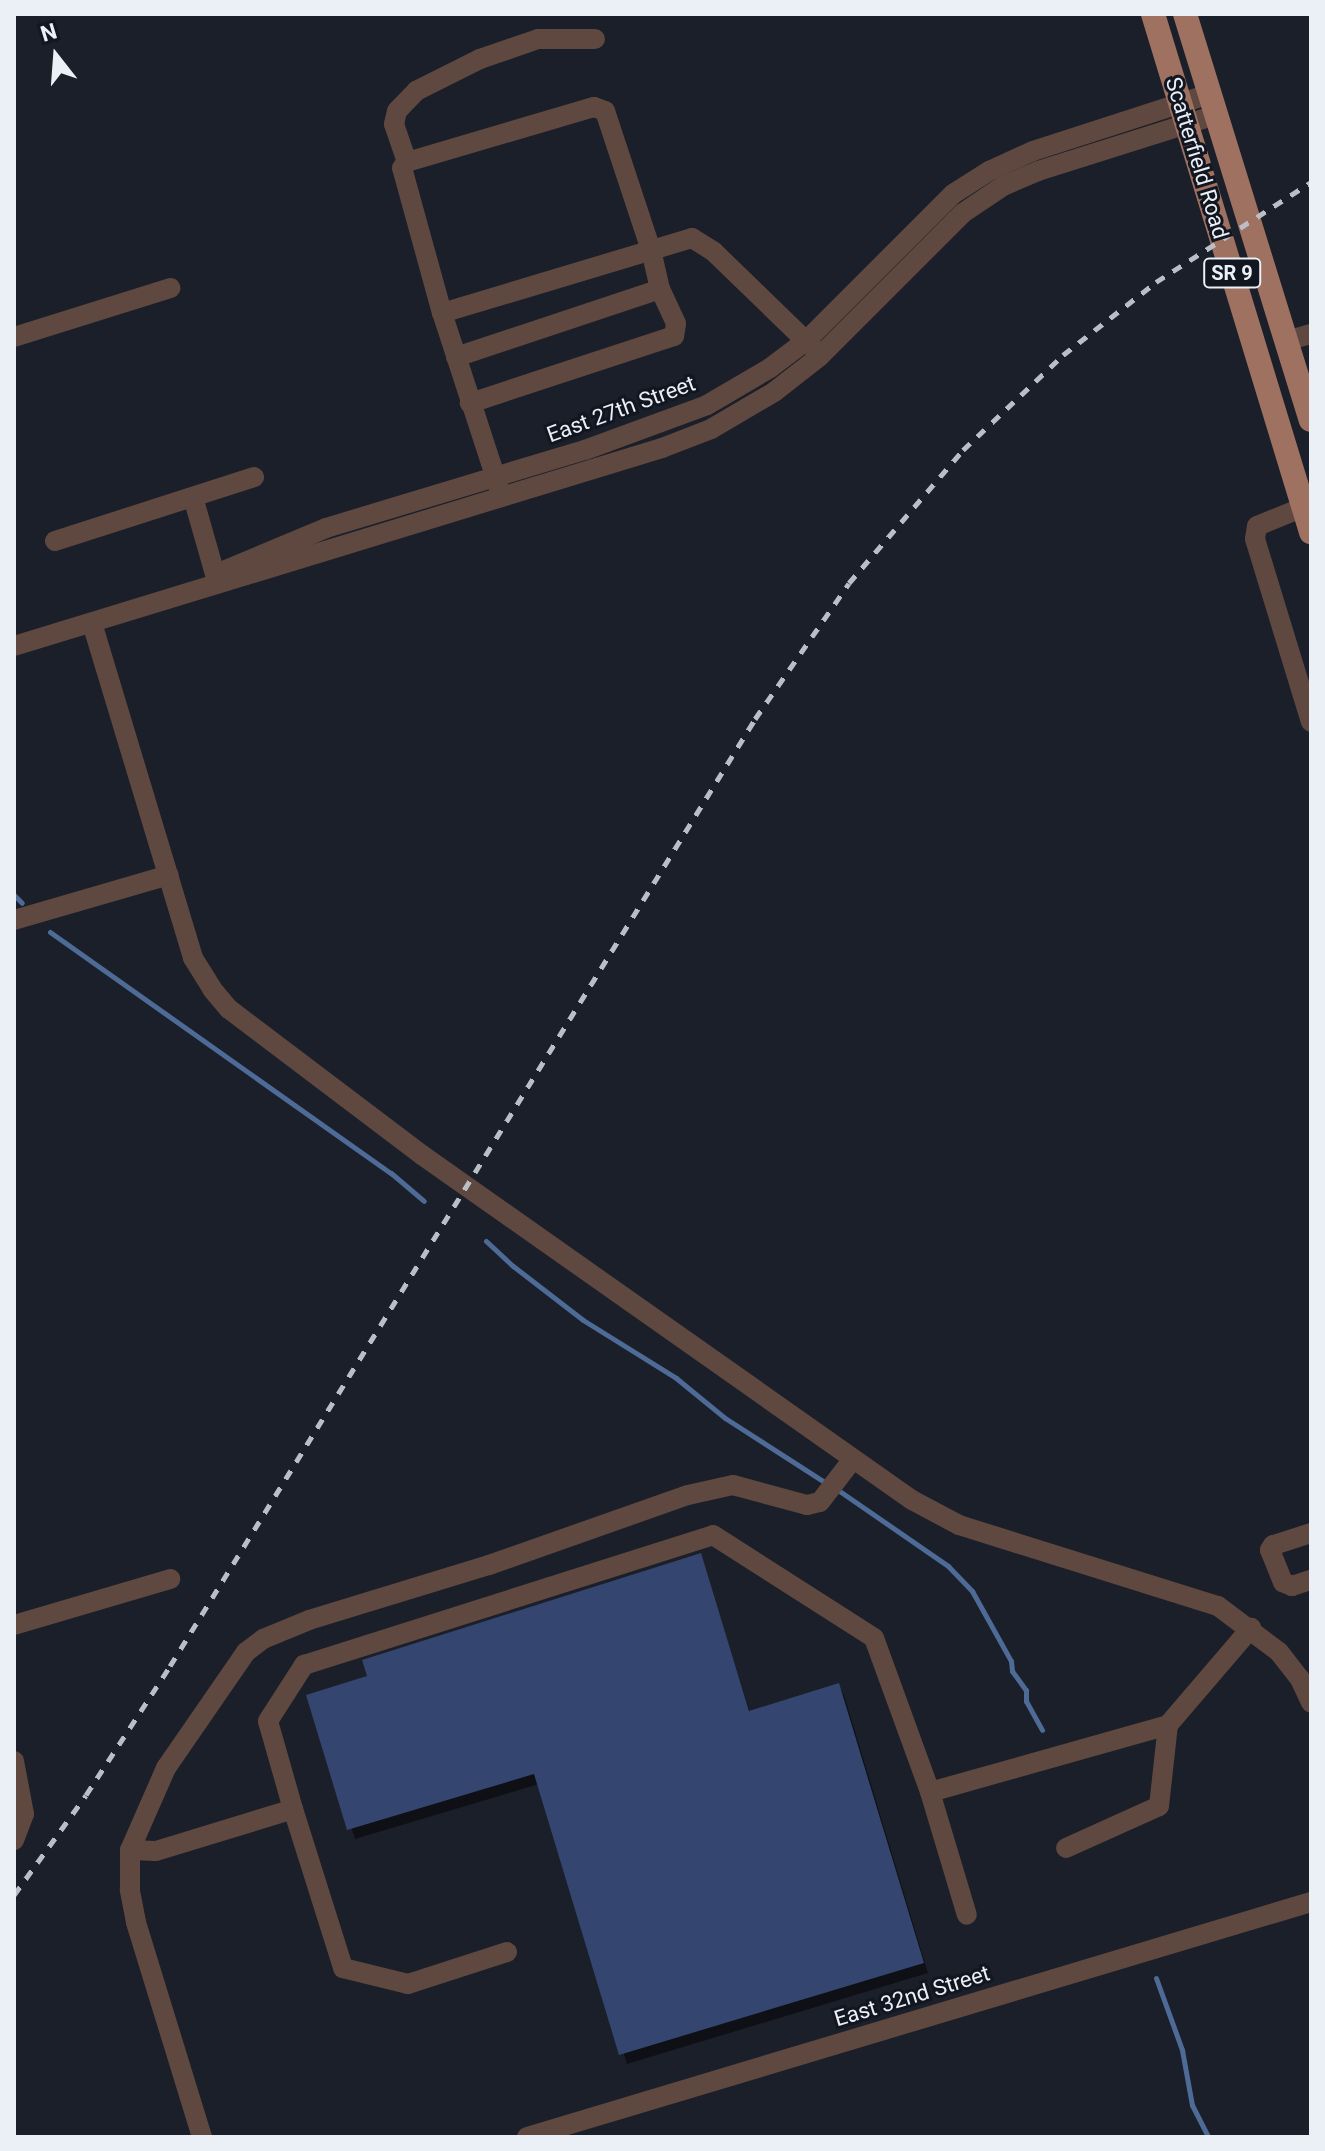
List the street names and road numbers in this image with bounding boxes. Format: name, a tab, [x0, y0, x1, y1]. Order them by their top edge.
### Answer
street label: Scatterfield Road	[1160, 74, 1234, 242]
road number: SR 9	[1202, 257, 1262, 289]
street label: East 27th Street	[543, 370, 699, 448]
street label: East 32nd Street	[831, 1960, 993, 2032]

